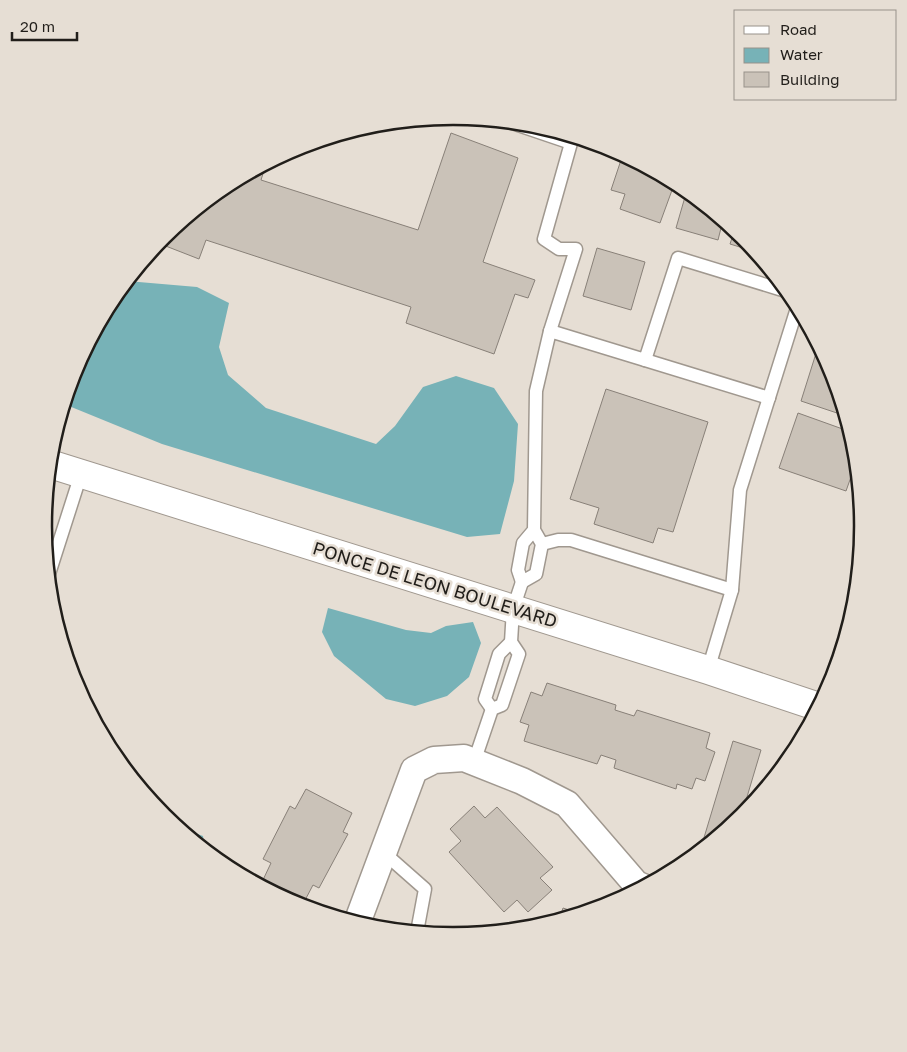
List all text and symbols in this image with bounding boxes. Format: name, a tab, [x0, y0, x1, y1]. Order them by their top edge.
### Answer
scale bar	[12, 10, 78, 42]
legend	[734, 10, 897, 100]
text: 20 m	[20, 17, 55, 35]
text: Road	[780, 20, 817, 38]
text: Water	[780, 45, 823, 63]
text: Building	[780, 70, 840, 88]
street label: PONCE DE LEON BOULEVARD	[310, 536, 560, 632]

